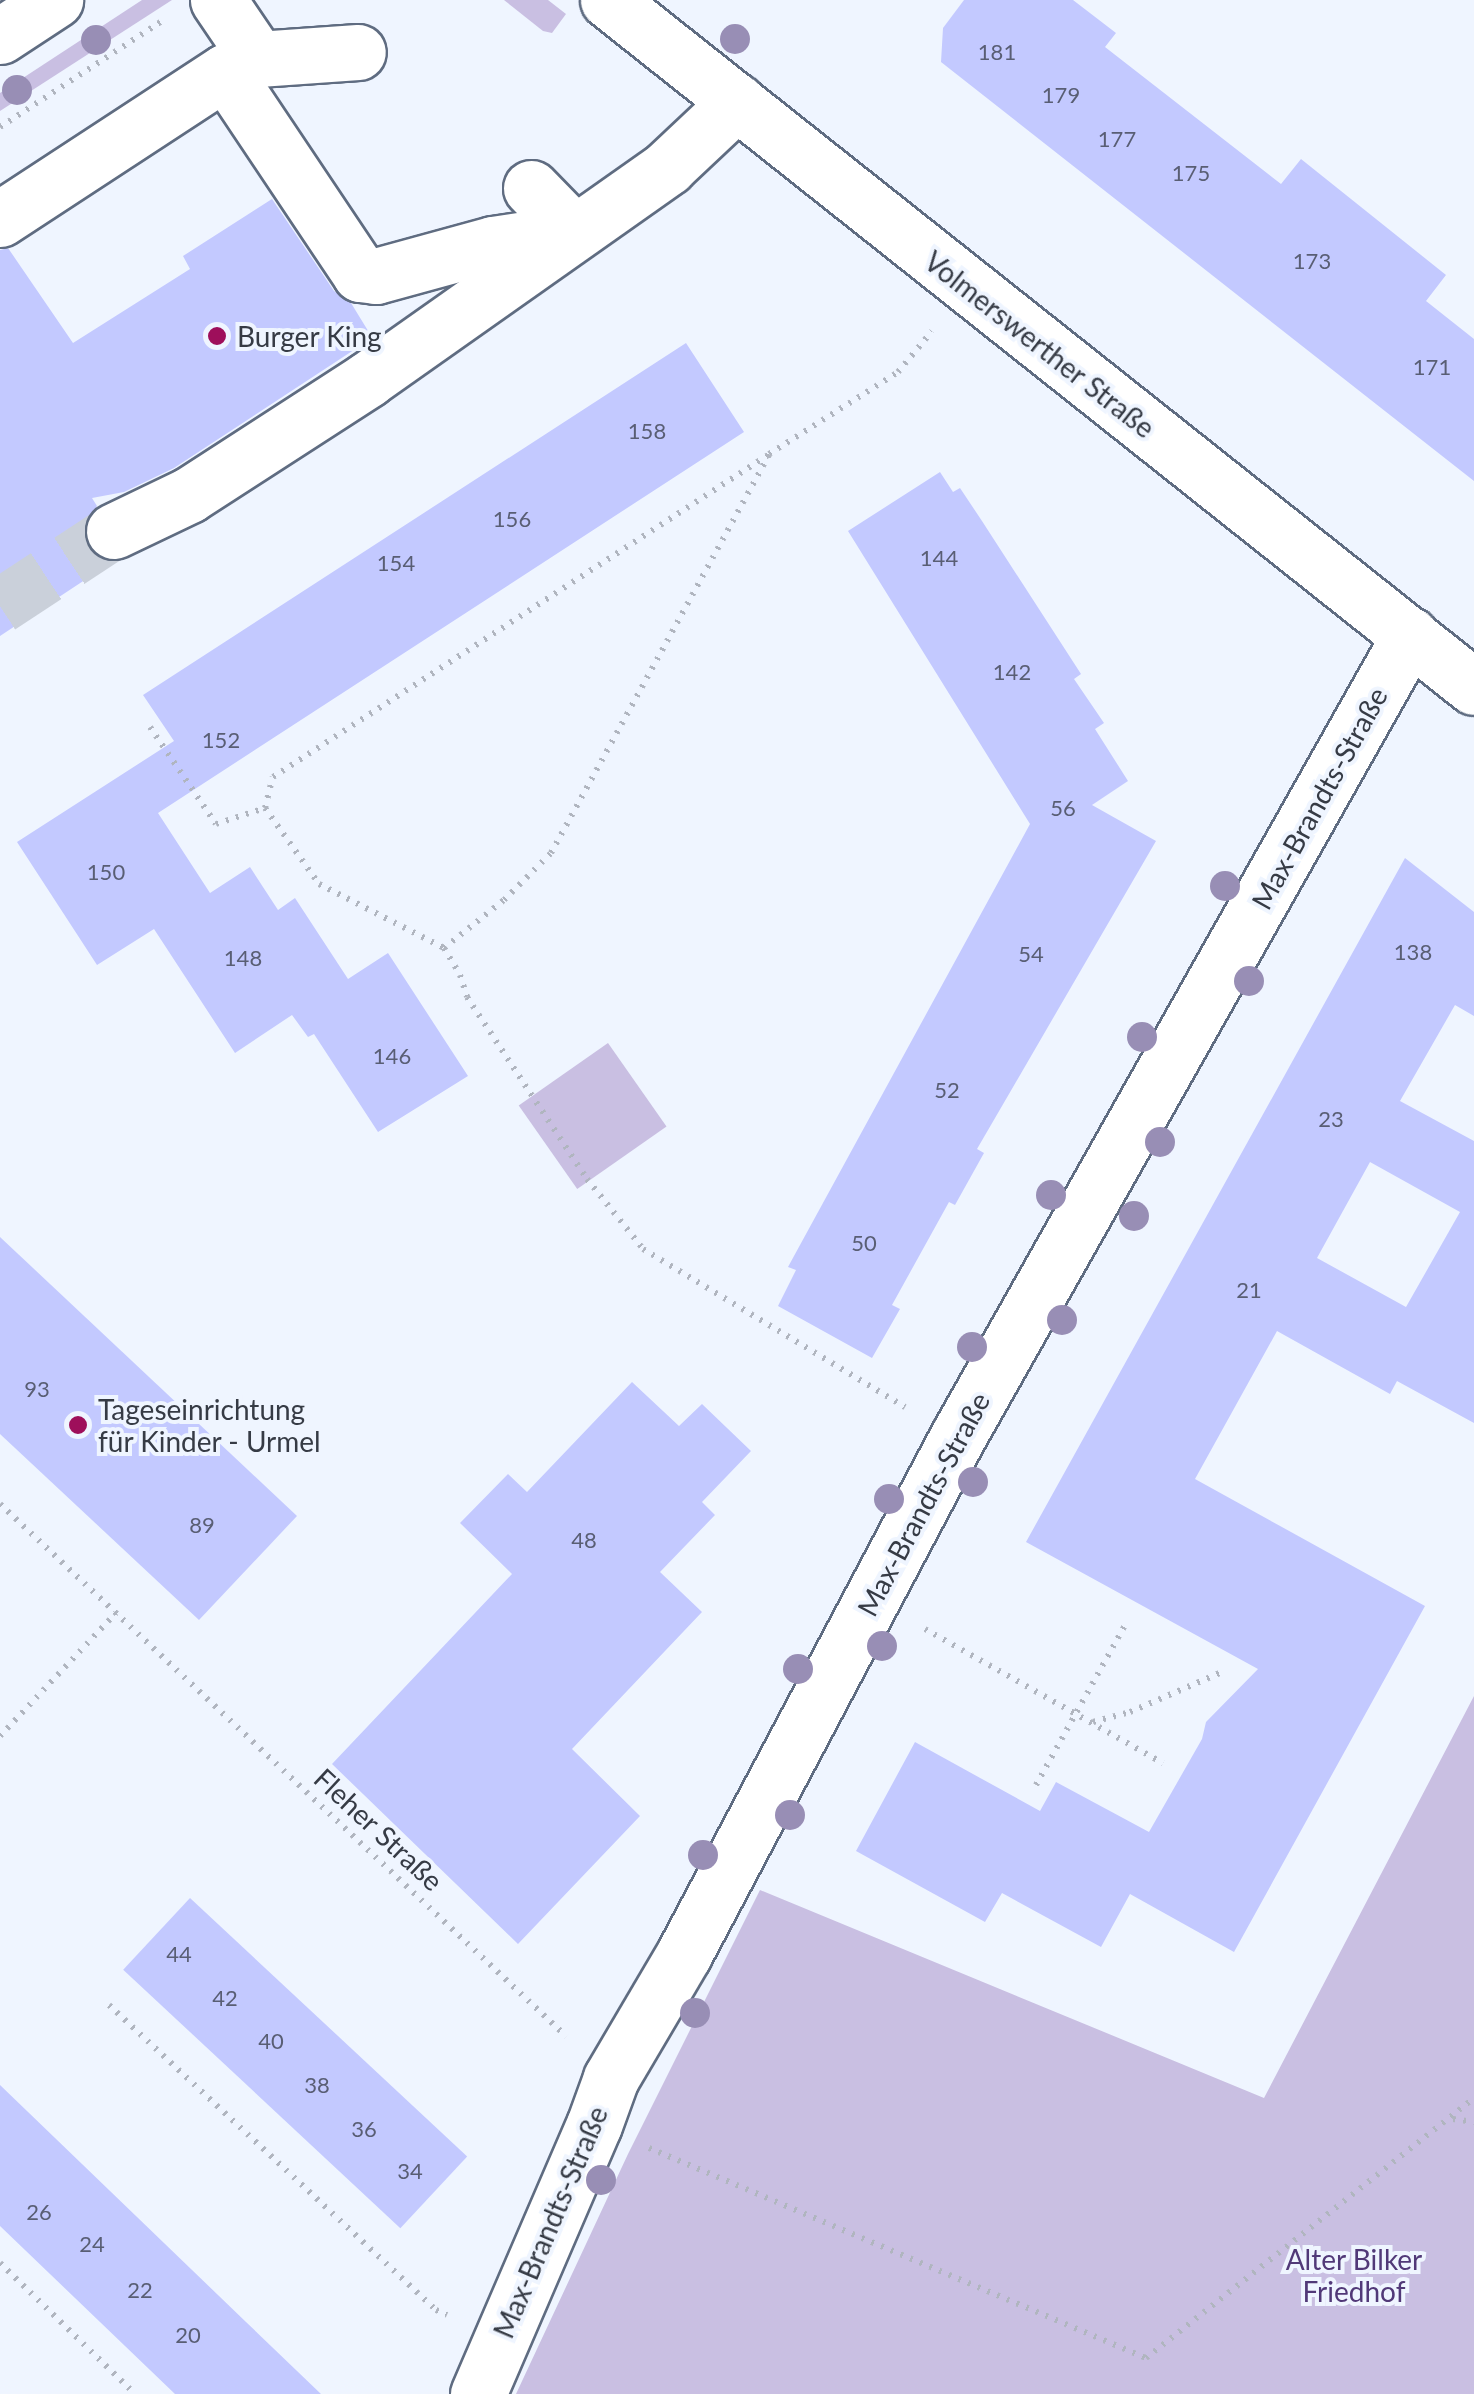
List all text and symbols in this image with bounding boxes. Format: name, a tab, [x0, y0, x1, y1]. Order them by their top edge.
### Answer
house number: 181	[978, 39, 1016, 65]
house number: 179	[1042, 82, 1080, 108]
house number: 177	[1098, 126, 1136, 152]
house number: 175	[1172, 160, 1210, 186]
street label: Volmerswerther Straße	[918, 244, 1162, 444]
house number: 173	[1293, 248, 1331, 274]
place label: Burger King	[237, 319, 382, 353]
marker: Burger King	[206, 325, 228, 347]
house number: 171	[1413, 354, 1451, 380]
house number: 158	[628, 418, 666, 444]
house number: 156	[493, 506, 531, 532]
house number: 144	[920, 545, 958, 571]
house number: 154	[377, 550, 415, 576]
house number: 142	[993, 659, 1031, 685]
street label: Max-Brandts-Straße	[1244, 681, 1394, 915]
house number: 152	[202, 727, 240, 753]
house number: 56	[1050, 795, 1076, 821]
house number: 150	[87, 859, 125, 885]
house number: 138	[1394, 939, 1432, 965]
house number: 54	[1018, 941, 1044, 967]
house number: 148	[224, 945, 262, 971]
house number: 146	[373, 1043, 411, 1069]
house number: 52	[934, 1077, 960, 1103]
house number: 23	[1318, 1106, 1344, 1132]
house number: 50	[851, 1230, 877, 1256]
house number: 21	[1236, 1277, 1262, 1303]
house number: 93	[24, 1376, 50, 1402]
street label: Max-Brandts-Straße	[850, 1386, 996, 1622]
place label: Tageseinrichtung für Kinder - Urmel	[98, 1392, 322, 1458]
marker: Tageseinrichtung für Kinder - Urmel	[67, 1414, 89, 1436]
house number: 89	[189, 1512, 215, 1538]
house number: 48	[571, 1527, 597, 1553]
street label: Fleher Straße	[307, 1761, 451, 1897]
house number: 44	[166, 1941, 192, 1967]
house number: 42	[212, 1985, 238, 2011]
house number: 40	[258, 2028, 284, 2054]
house number: 38	[304, 2072, 330, 2098]
street label: Max-Brandts-Straße	[486, 2101, 614, 2343]
house number: 36	[351, 2116, 377, 2142]
house number: 34	[397, 2158, 423, 2184]
house number: 26	[26, 2199, 52, 2225]
house number: 24	[79, 2231, 105, 2257]
park label: Alter Bilker Friedhof	[1285, 2242, 1423, 2308]
house number: 22	[127, 2277, 153, 2303]
house number: 20	[175, 2322, 201, 2348]

